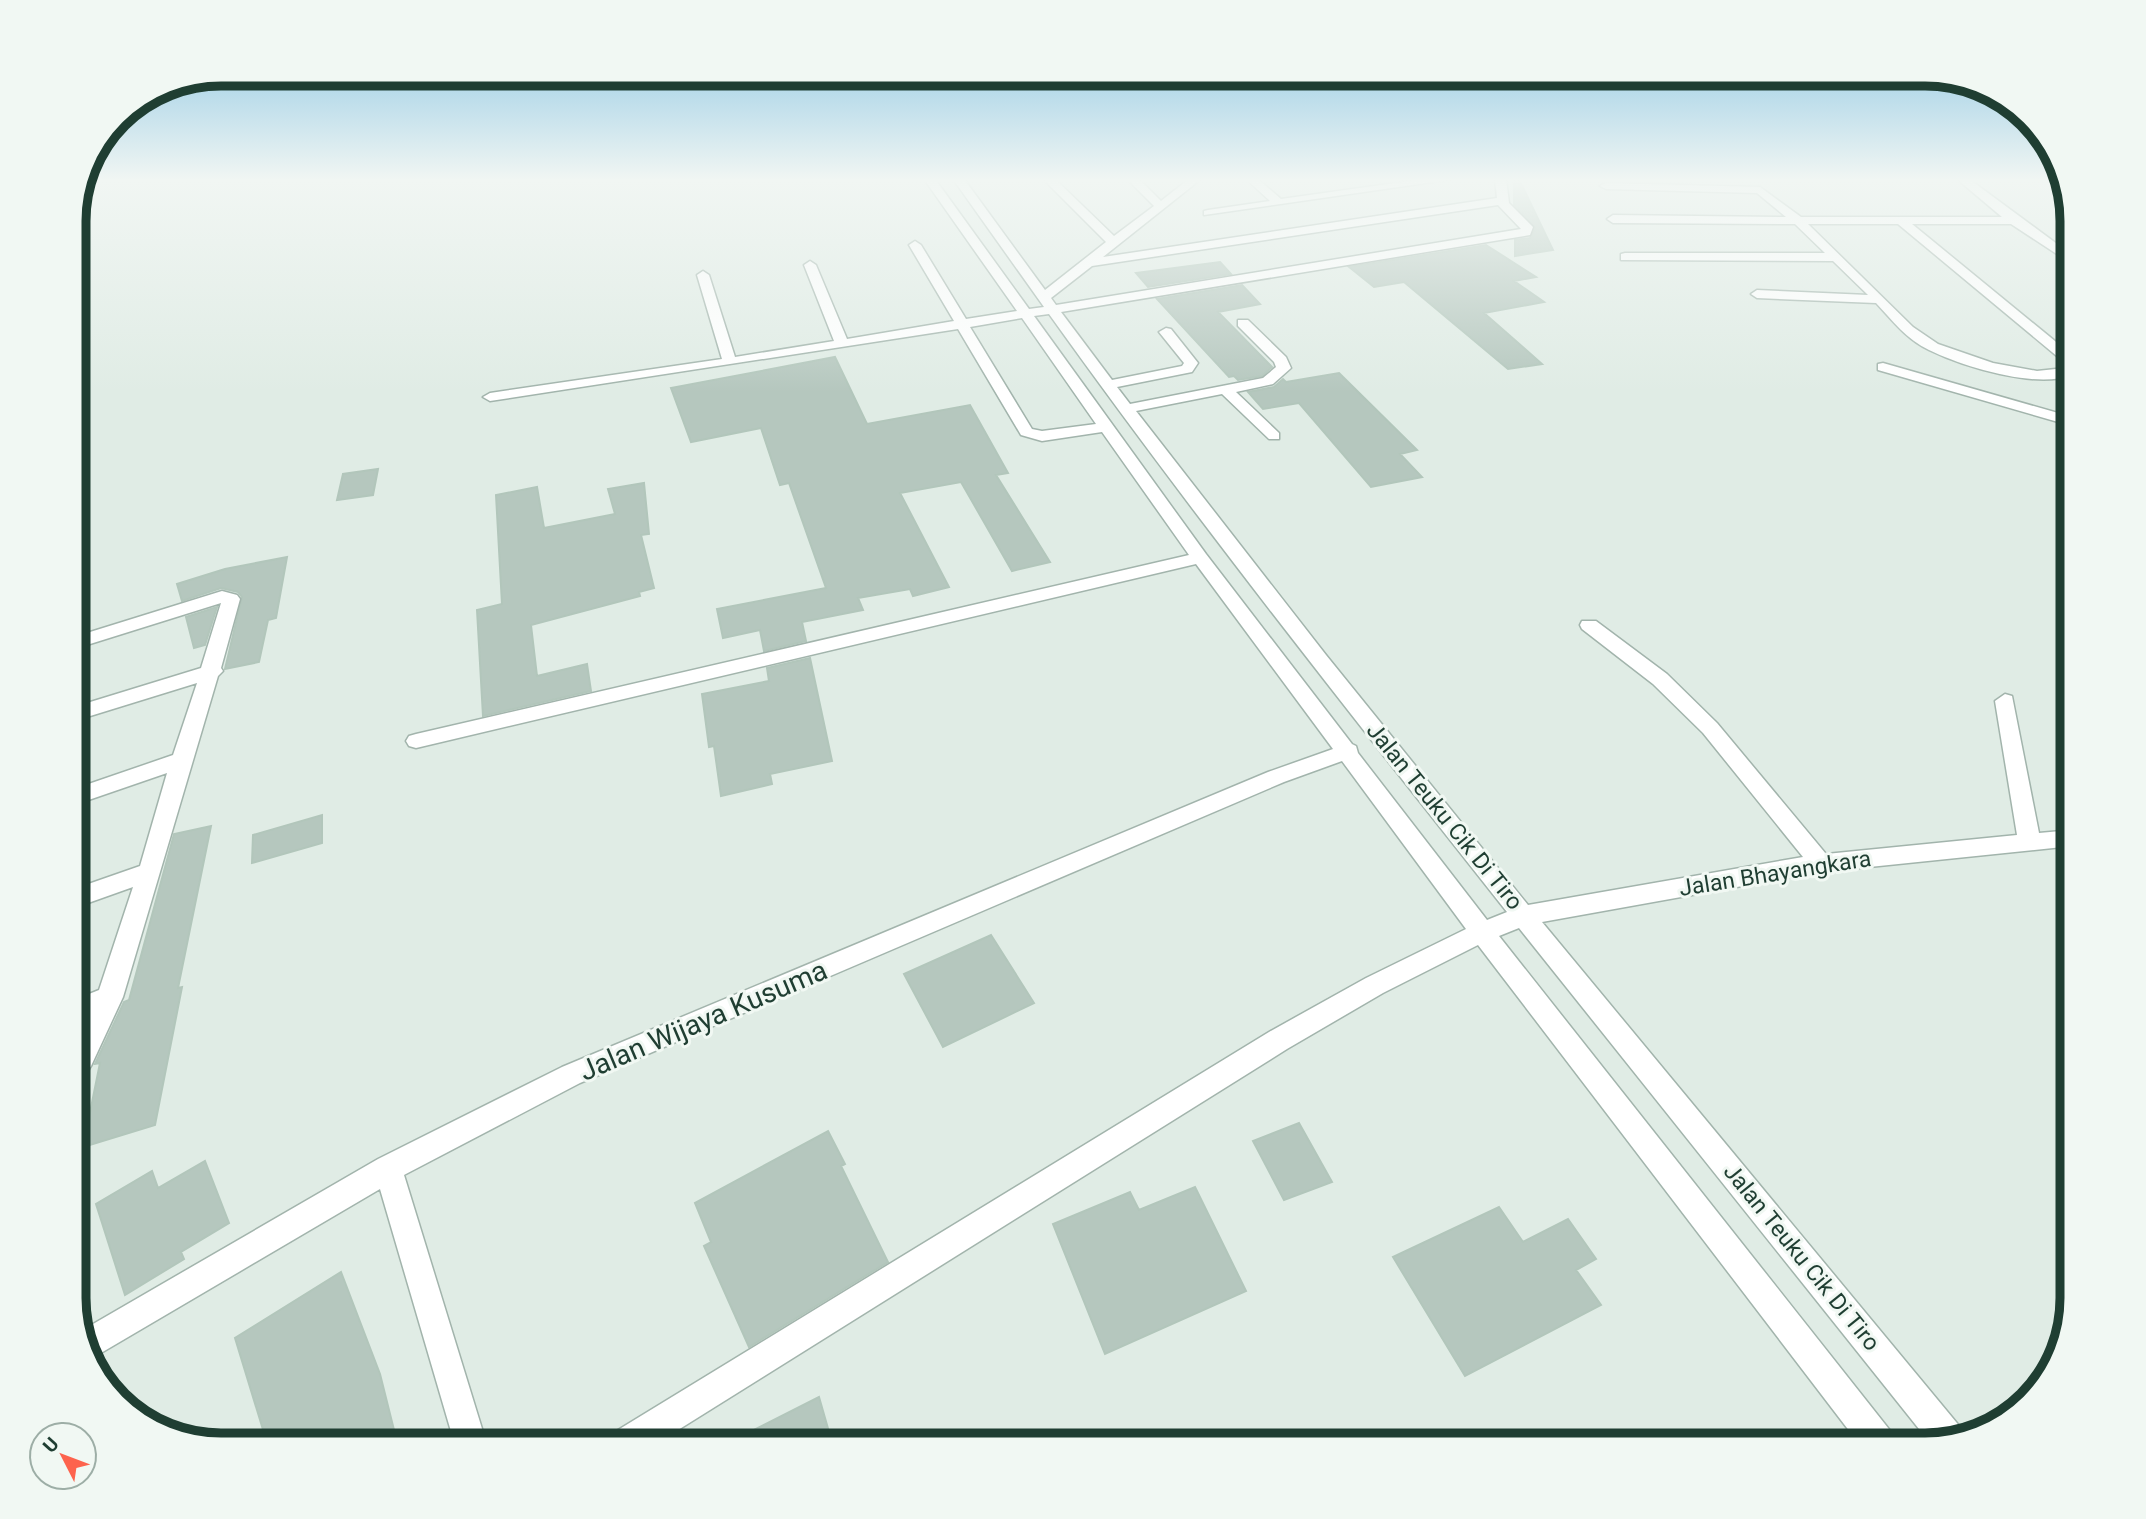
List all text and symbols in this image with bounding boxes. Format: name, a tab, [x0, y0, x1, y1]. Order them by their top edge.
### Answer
street label: Jalan Teuku Cik Di Tiro	[1361, 717, 1528, 915]
street label: Jalan Bhayangkara	[1677, 845, 1873, 902]
street label: Jalan Wijaya Kusuma	[574, 953, 832, 1088]
street label: Jalan Teuku Cik Di Tiro	[1718, 1158, 1885, 1356]
north arrow	[28, 1421, 98, 1491]
text: U	[38, 1433, 63, 1457]

